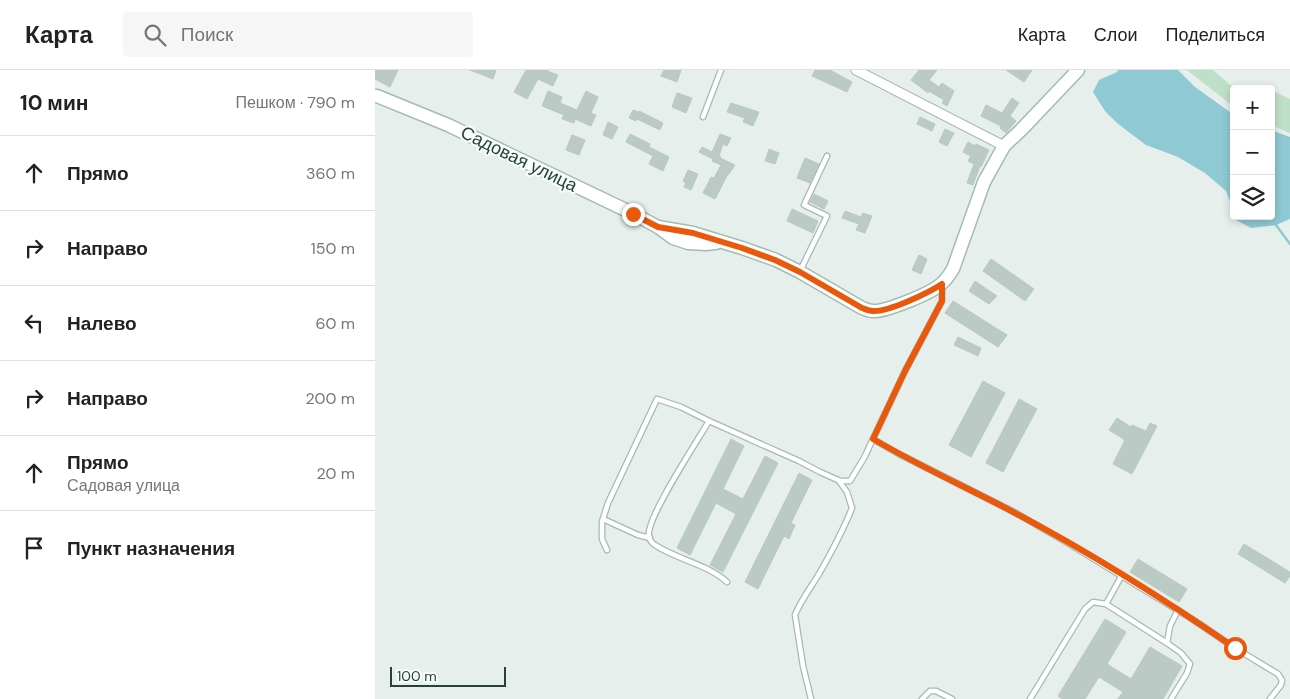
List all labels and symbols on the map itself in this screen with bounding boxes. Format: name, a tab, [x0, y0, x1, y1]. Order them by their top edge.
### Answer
street label: Садовая улица	[457, 120, 582, 198]
route end	[622, 203, 645, 226]
route start	[1224, 637, 1247, 660]
scale bar	[390, 664, 506, 687]

